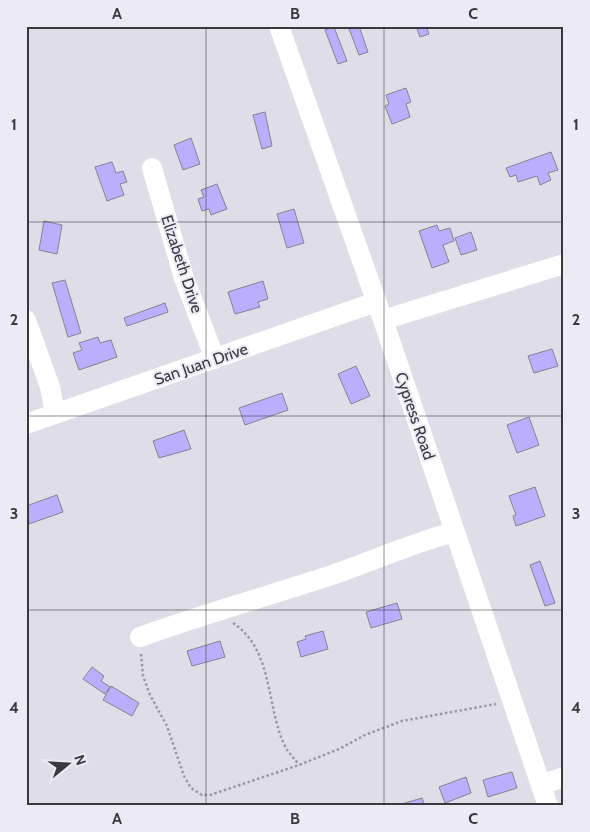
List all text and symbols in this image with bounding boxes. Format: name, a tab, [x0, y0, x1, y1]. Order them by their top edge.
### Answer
text: A	[112, 4, 122, 23]
text: B	[290, 4, 300, 23]
text: C	[468, 4, 478, 23]
text: 1	[11, 115, 17, 134]
text: 1	[573, 115, 579, 134]
street label: Elizabeth Drive	[157, 213, 207, 315]
text: 2	[10, 310, 18, 329]
text: 2	[572, 310, 580, 329]
street label: San Juan Drive	[152, 339, 250, 389]
street label: Cypress Road	[391, 370, 439, 462]
text: 3	[10, 504, 18, 523]
text: 3	[572, 504, 580, 523]
text: 4	[9, 698, 19, 717]
text: 4	[571, 698, 581, 717]
north arrow	[42, 740, 92, 790]
text: N	[70, 752, 90, 767]
text: A	[112, 809, 122, 828]
text: B	[290, 809, 300, 828]
text: C	[468, 809, 478, 828]

